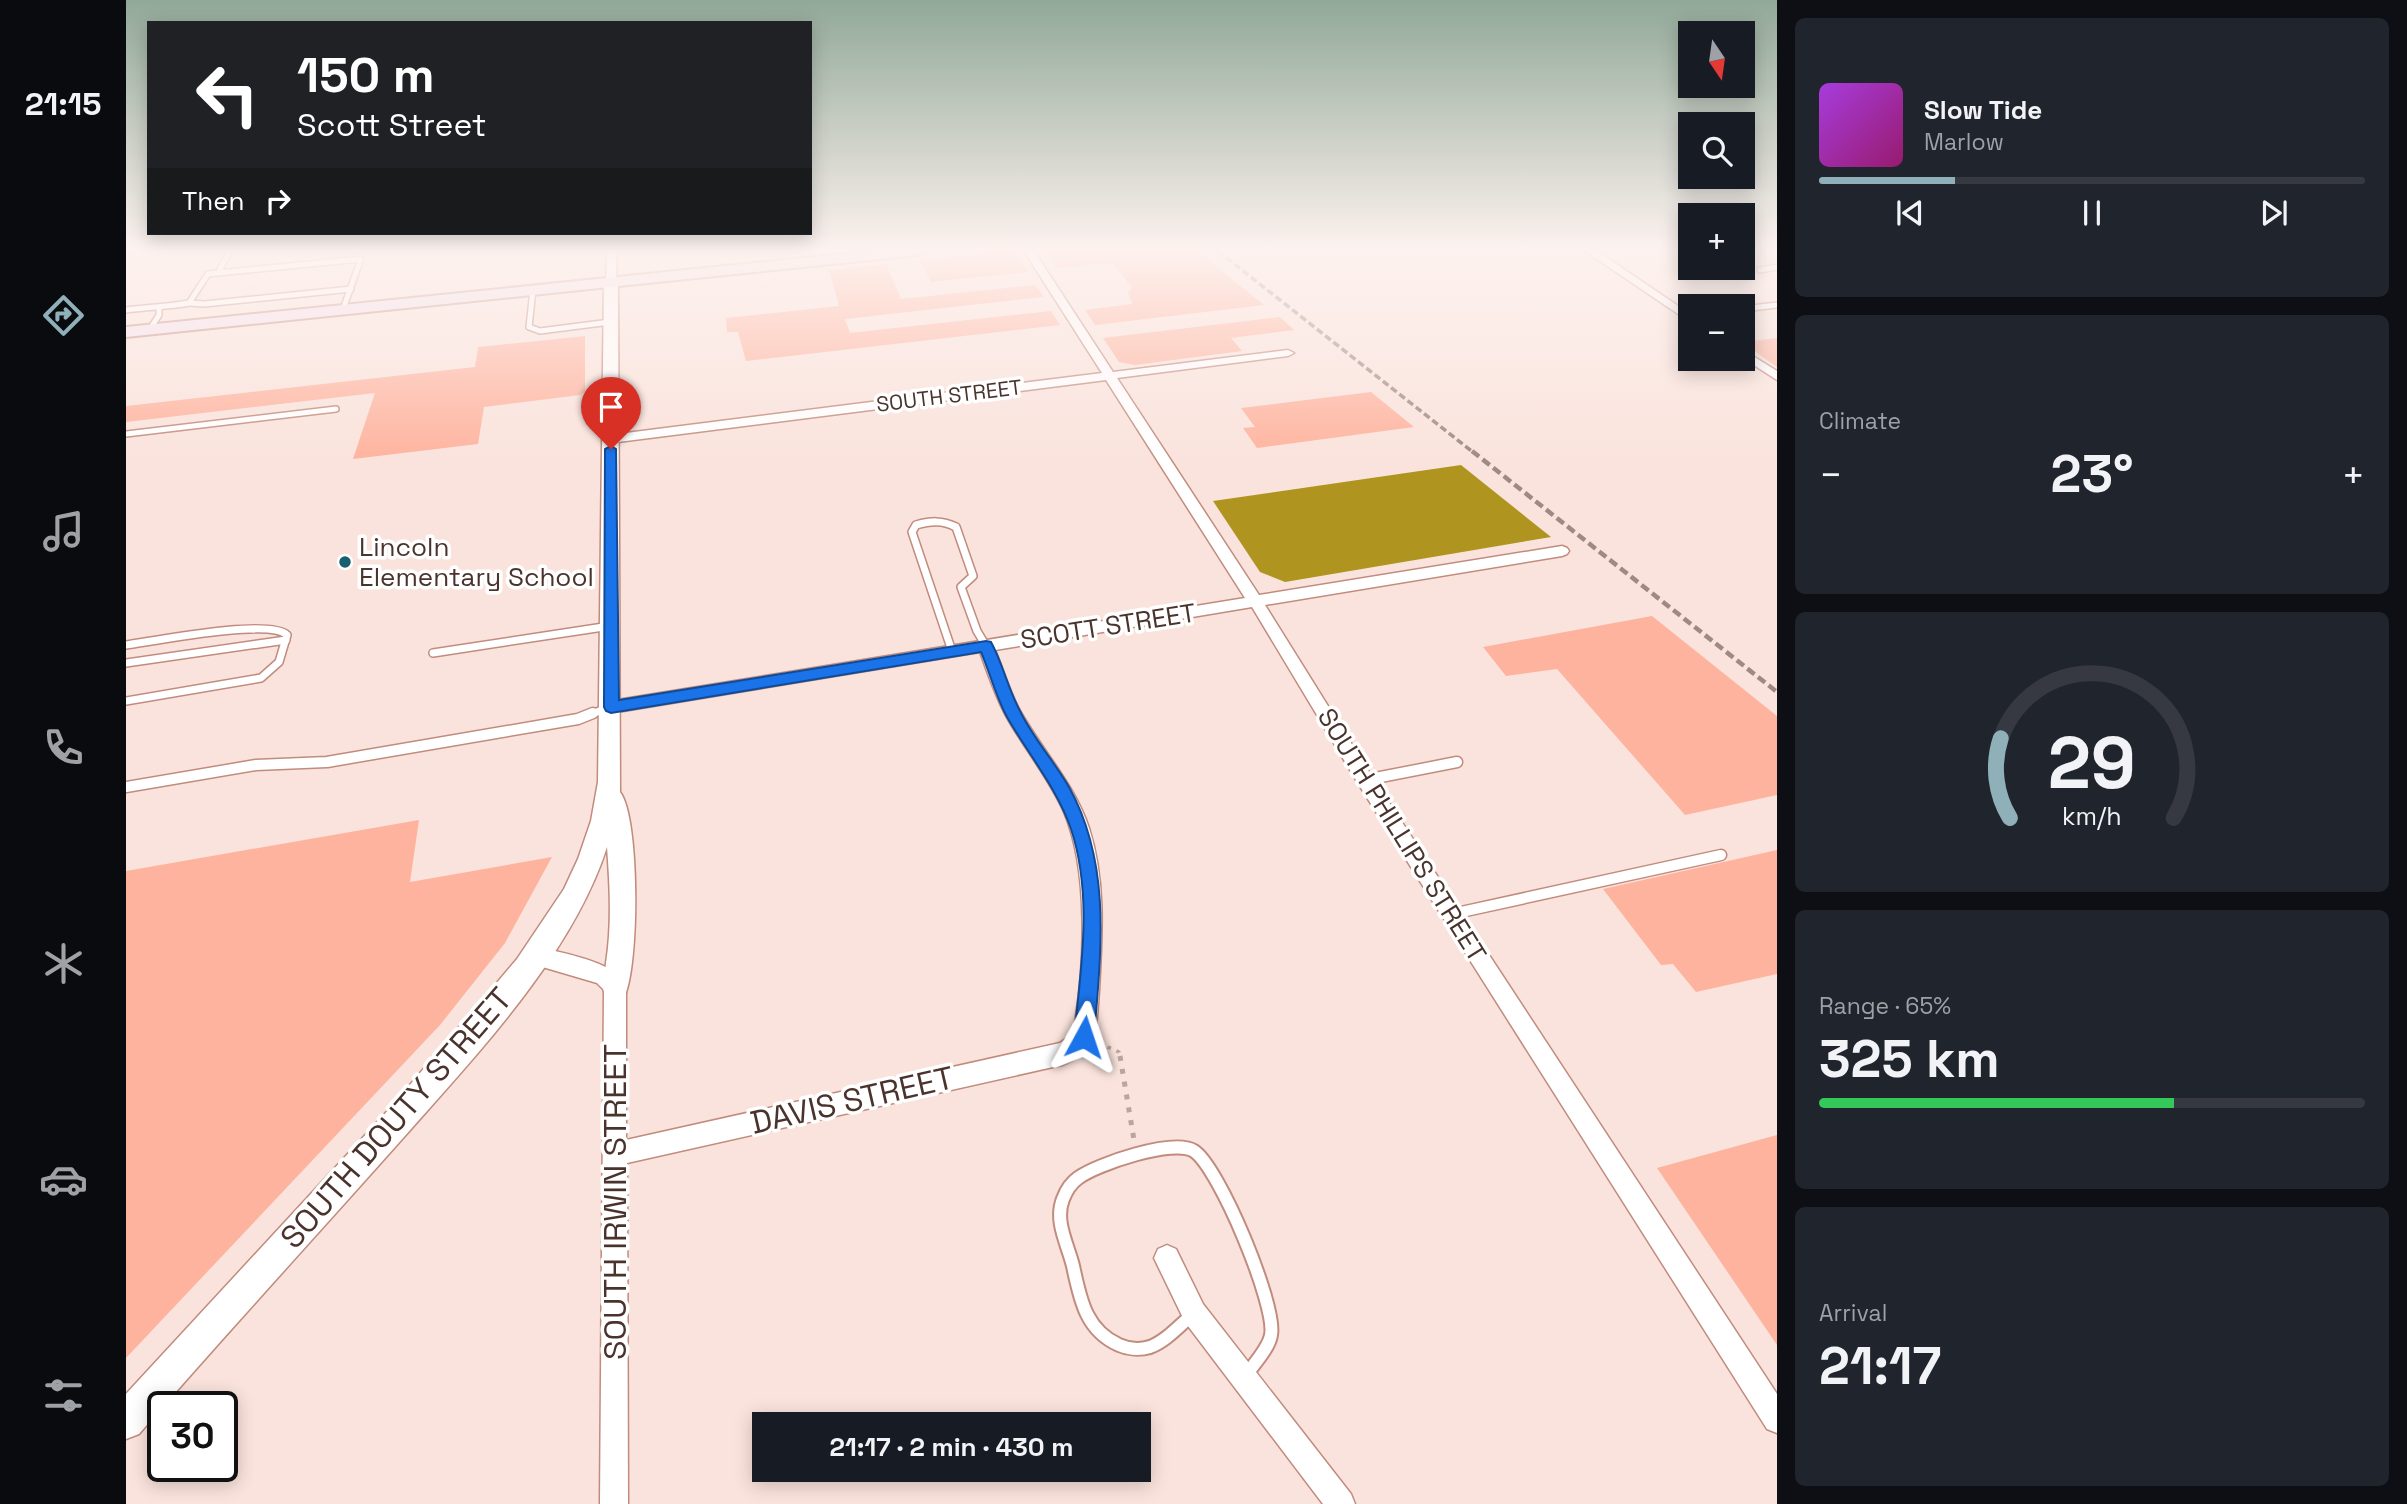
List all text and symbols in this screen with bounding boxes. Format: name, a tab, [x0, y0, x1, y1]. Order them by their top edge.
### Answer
north arrow	[1678, 21, 1755, 98]
map controls	[1678, 21, 1755, 371]
text: 150 m	[297, 44, 435, 106]
icon: left	[182, 49, 273, 140]
text: 21:15	[25, 84, 101, 124]
text: Slow Tide	[1924, 93, 2042, 127]
text: Scott Street	[297, 105, 487, 145]
button: search	[1678, 112, 1755, 189]
text: Marlow	[1924, 127, 2004, 157]
icon: right	[259, 182, 297, 220]
text: Then	[182, 184, 245, 218]
icon: previous	[1891, 194, 1929, 232]
icon: pause	[2073, 194, 2111, 232]
icon: next	[2255, 194, 2293, 232]
button: +	[1678, 203, 1755, 280]
icon: directions	[39, 291, 88, 340]
button: −	[1678, 294, 1755, 371]
street label: SOUTH STREET	[875, 373, 1023, 418]
pin	[581, 377, 641, 449]
icon: arrive	[592, 388, 630, 426]
text: Climate	[1819, 406, 1901, 436]
text: 23°	[2051, 441, 2134, 507]
text: −	[1819, 451, 1843, 499]
text: +	[2341, 451, 2365, 499]
icon: music	[39, 507, 88, 556]
place label: Lincoln Elementary School	[359, 530, 594, 594]
marker: Lincoln Elementary School	[337, 554, 353, 570]
street label: SCOTT STREET	[1018, 595, 1198, 657]
street label: SOUTH PHILLIPS STREET	[1310, 702, 1494, 968]
text: 29	[2048, 716, 2136, 809]
icon: phone	[39, 723, 88, 772]
text: km/h	[2062, 800, 2122, 832]
icon: climate	[39, 939, 88, 988]
street label: SOUTH DOUTY STREET	[272, 979, 520, 1257]
text: Range · 65%	[1819, 991, 1951, 1021]
position arrow	[1047, 1000, 1121, 1074]
text: 325 km	[1819, 1026, 2000, 1092]
street label: SOUTH IRWIN STREET	[595, 1044, 635, 1360]
street label: DAVIS STREET	[746, 1057, 958, 1143]
icon: car	[39, 1155, 88, 1204]
text: Arrival	[1819, 1298, 1887, 1328]
text: 21:17	[1819, 1333, 1941, 1399]
icon: filters	[39, 1371, 88, 1420]
speed limit sign: 30	[147, 1391, 238, 1482]
text: 21:17 · 2 min · 430 m	[829, 1430, 1074, 1464]

